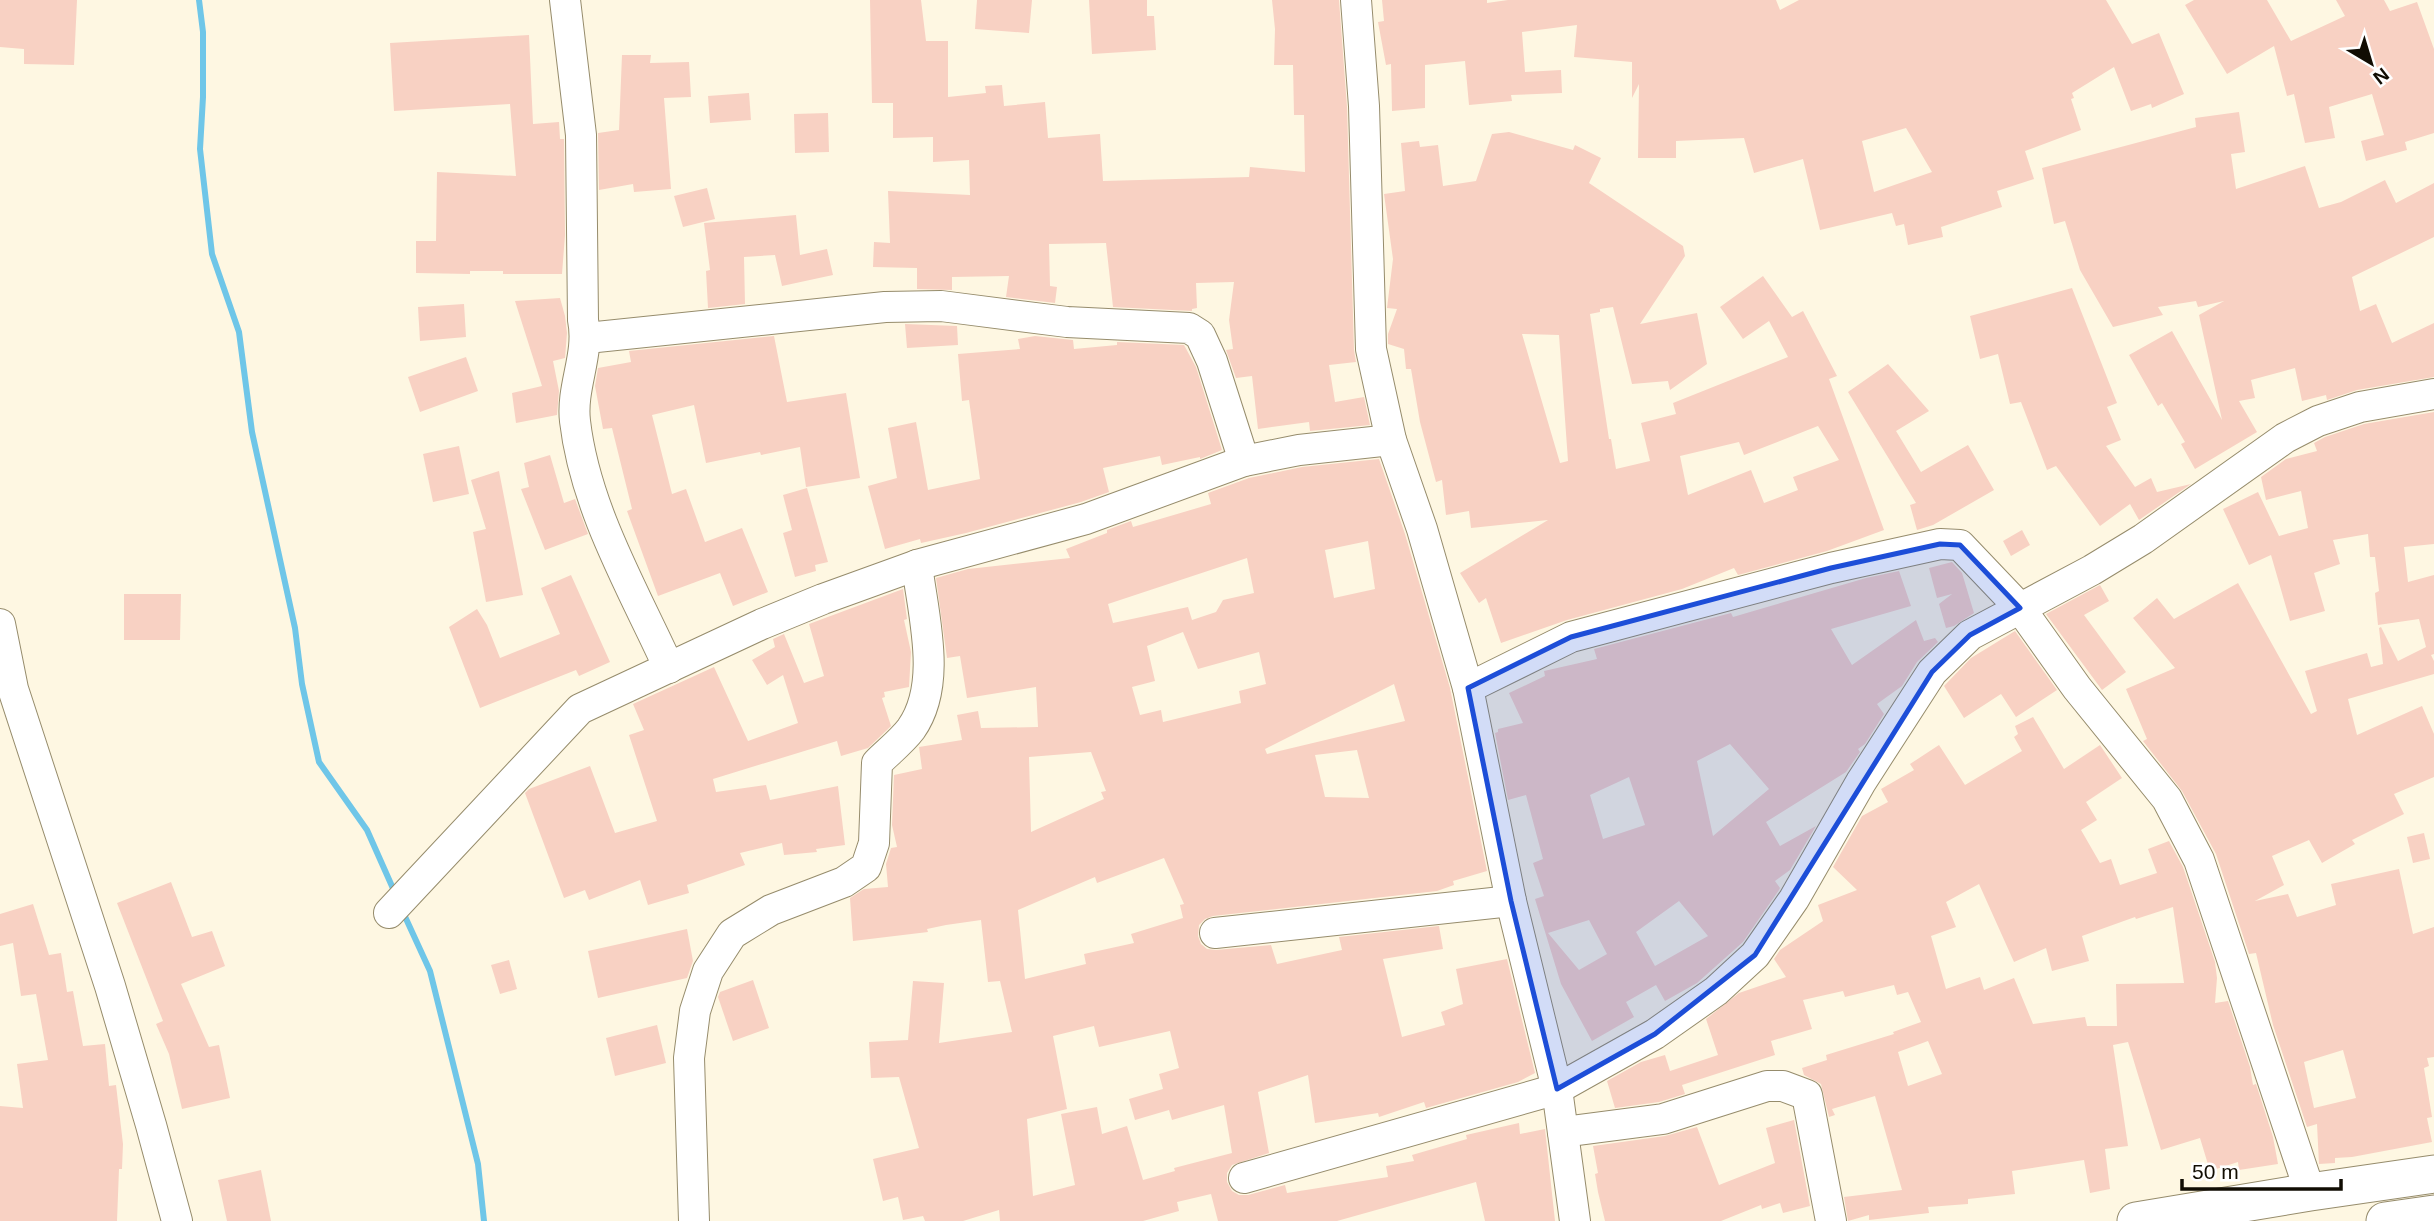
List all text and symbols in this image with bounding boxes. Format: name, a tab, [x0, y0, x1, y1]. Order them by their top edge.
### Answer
north arrow	[2336, 28, 2406, 98]
text: N	[2369, 64, 2393, 89]
scale bar	[2182, 1148, 2341, 1192]
text: 50 m	[2192, 1160, 2239, 1183]

